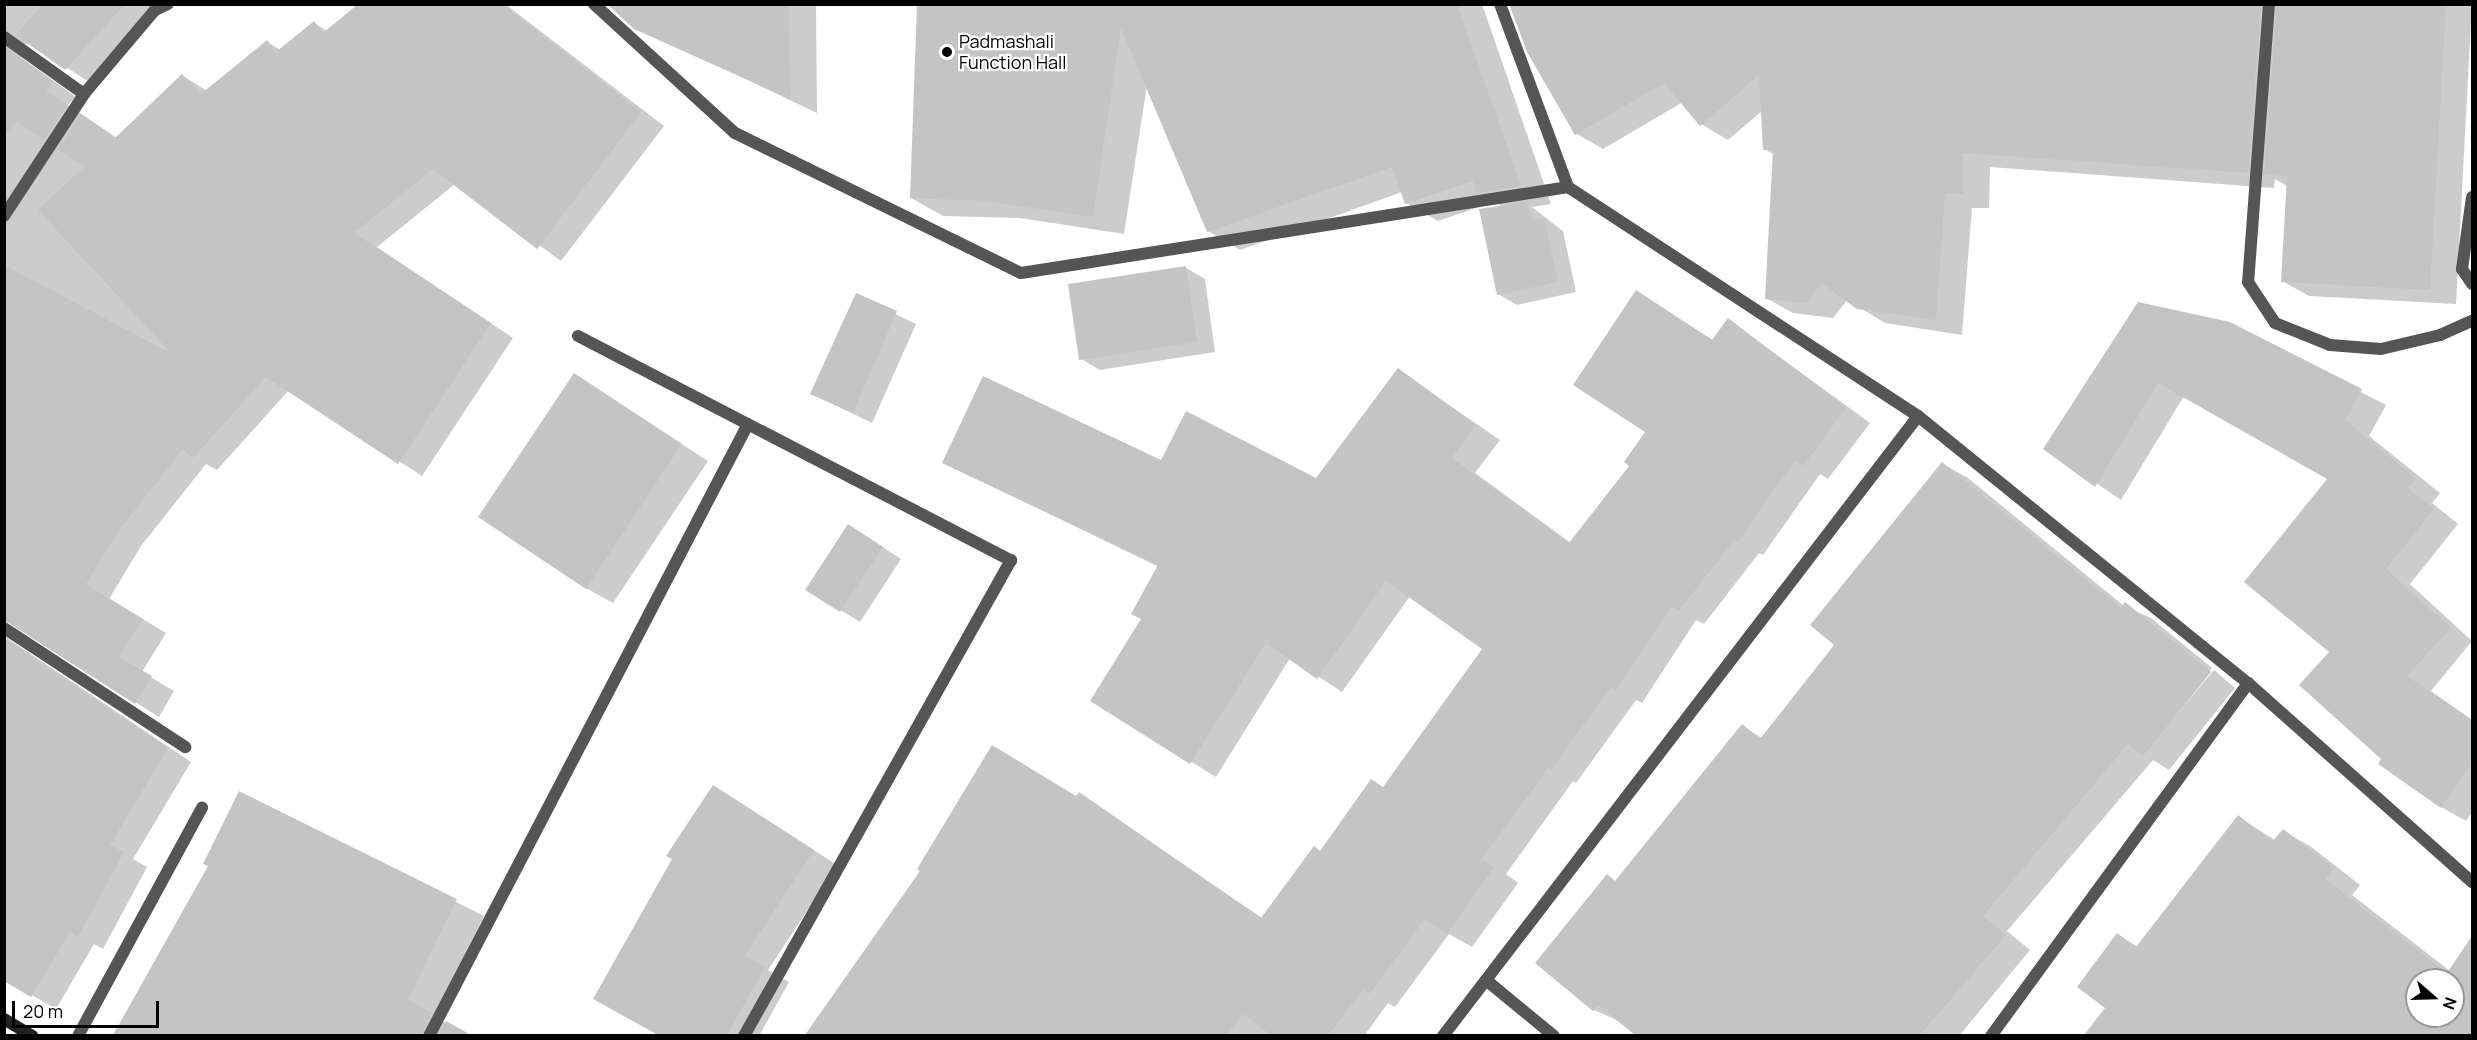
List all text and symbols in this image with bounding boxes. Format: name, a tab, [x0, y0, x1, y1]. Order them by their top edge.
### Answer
place label: Padmashali Function Hall	[959, 31, 1066, 74]
marker: Padmashali Function Hall	[940, 45, 954, 59]
north arrow	[2405, 968, 2465, 1028]
scale bar	[15, 989, 162, 1027]
text: N	[2438, 994, 2462, 1013]
text: 20 m	[23, 999, 63, 1023]

